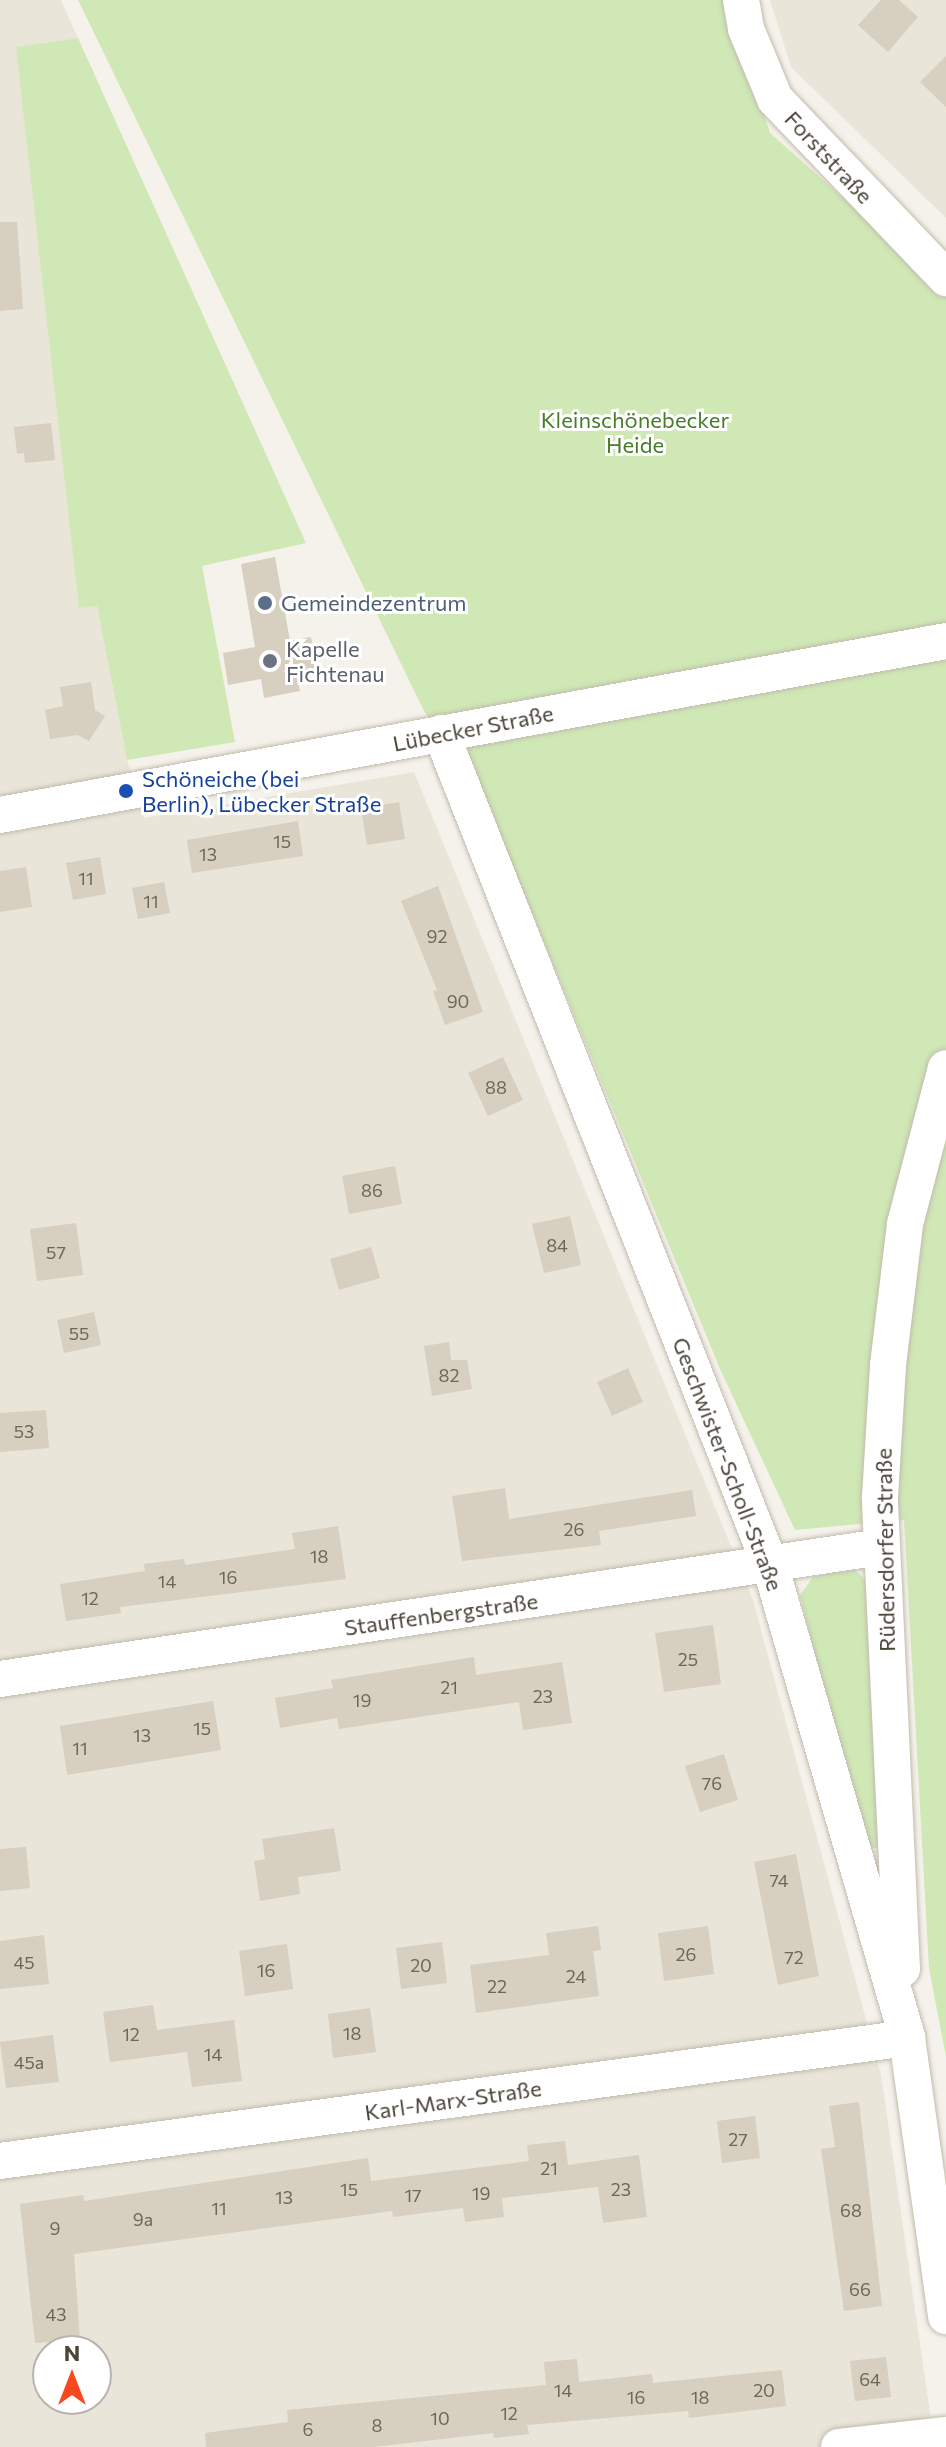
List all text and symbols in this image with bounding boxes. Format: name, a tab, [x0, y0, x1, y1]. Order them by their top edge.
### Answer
street label: Forststraße	[780, 105, 878, 209]
park label: Kleinschönebecker Heide	[541, 406, 729, 458]
place label: Gemeindezentrum	[281, 590, 467, 616]
marker: Gemeindezentrum	[256, 594, 274, 612]
place label: Kapelle Fichtenau	[286, 635, 385, 686]
marker: Kapelle Fichtenau	[261, 652, 279, 670]
street label: Lübecker Straße	[390, 699, 556, 757]
place label: Schöneiche (bei Berlin), Lübecker Straße	[142, 765, 381, 816]
marker: Schöneiche (bei Berlin), Lübecker Straße	[117, 782, 135, 800]
house number: 15	[273, 830, 291, 852]
house number: 13	[199, 843, 217, 865]
house number: 11	[78, 867, 94, 889]
house number: 11	[143, 890, 159, 912]
house number: 92	[427, 925, 447, 947]
house number: 90	[447, 990, 469, 1012]
house number: 88	[485, 1076, 507, 1098]
house number: 86	[361, 1179, 383, 1201]
house number: 84	[546, 1234, 568, 1256]
house number: 57	[46, 1241, 66, 1263]
house number: 55	[69, 1322, 89, 1344]
street label: Geschwister-Scholl-Straße	[667, 1333, 789, 1595]
house number: 82	[439, 1364, 459, 1386]
house number: 53	[14, 1420, 34, 1442]
street label: Rüdersdorfer Straße	[870, 1448, 900, 1652]
house number: 26	[564, 1518, 584, 1540]
house number: 18	[310, 1545, 328, 1567]
house number: 16	[219, 1566, 237, 1588]
house number: 14	[158, 1570, 176, 1592]
house number: 12	[81, 1587, 99, 1609]
street label: Stauffenbergstraße	[342, 1587, 540, 1641]
house number: 25	[678, 1648, 698, 1670]
house number: 21	[440, 1676, 458, 1698]
house number: 23	[533, 1685, 553, 1707]
house number: 19	[353, 1689, 371, 1711]
house number: 15	[193, 1717, 211, 1739]
house number: 13	[133, 1724, 151, 1746]
house number: 11	[72, 1737, 88, 1759]
house number: 76	[702, 1772, 722, 1794]
house number: 74	[769, 1869, 789, 1891]
house number: 26	[676, 1943, 696, 1965]
house number: 72	[784, 1946, 804, 1968]
house number: 45	[13, 1951, 35, 1973]
house number: 20	[410, 1954, 432, 1976]
house number: 16	[257, 1959, 275, 1981]
house number: 24	[566, 1965, 586, 1987]
house number: 22	[487, 1975, 507, 1997]
house number: 18	[343, 2022, 361, 2044]
house number: 12	[122, 2023, 140, 2045]
house number: 14	[204, 2043, 222, 2065]
house number: 45a	[14, 2051, 44, 2073]
street label: Karl-Marx-Straße	[363, 2075, 543, 2125]
house number: 27	[728, 2128, 748, 2150]
house number: 21	[540, 2157, 558, 2179]
house number: 15	[340, 2178, 358, 2200]
house number: 23	[611, 2178, 631, 2200]
house number: 19	[472, 2182, 490, 2204]
house number: 17	[404, 2184, 422, 2206]
house number: 13	[275, 2186, 293, 2208]
house number: 11	[211, 2197, 227, 2219]
house number: 68	[840, 2199, 862, 2221]
house number: 9a	[133, 2208, 153, 2230]
house number: 9	[50, 2217, 60, 2239]
house number: 66	[849, 2278, 871, 2300]
house number: 43	[45, 2303, 67, 2325]
north arrow	[32, 2335, 112, 2415]
text: N	[64, 2339, 80, 2366]
house number: 64	[859, 2368, 881, 2390]
house number: 14	[554, 2379, 572, 2401]
house number: 20	[753, 2379, 775, 2401]
house number: 16	[627, 2386, 645, 2408]
house number: 18	[691, 2386, 709, 2408]
house number: 12	[500, 2402, 518, 2424]
house number: 10	[430, 2407, 450, 2429]
house number: 8	[372, 2414, 382, 2436]
house number: 6	[303, 2418, 313, 2440]

